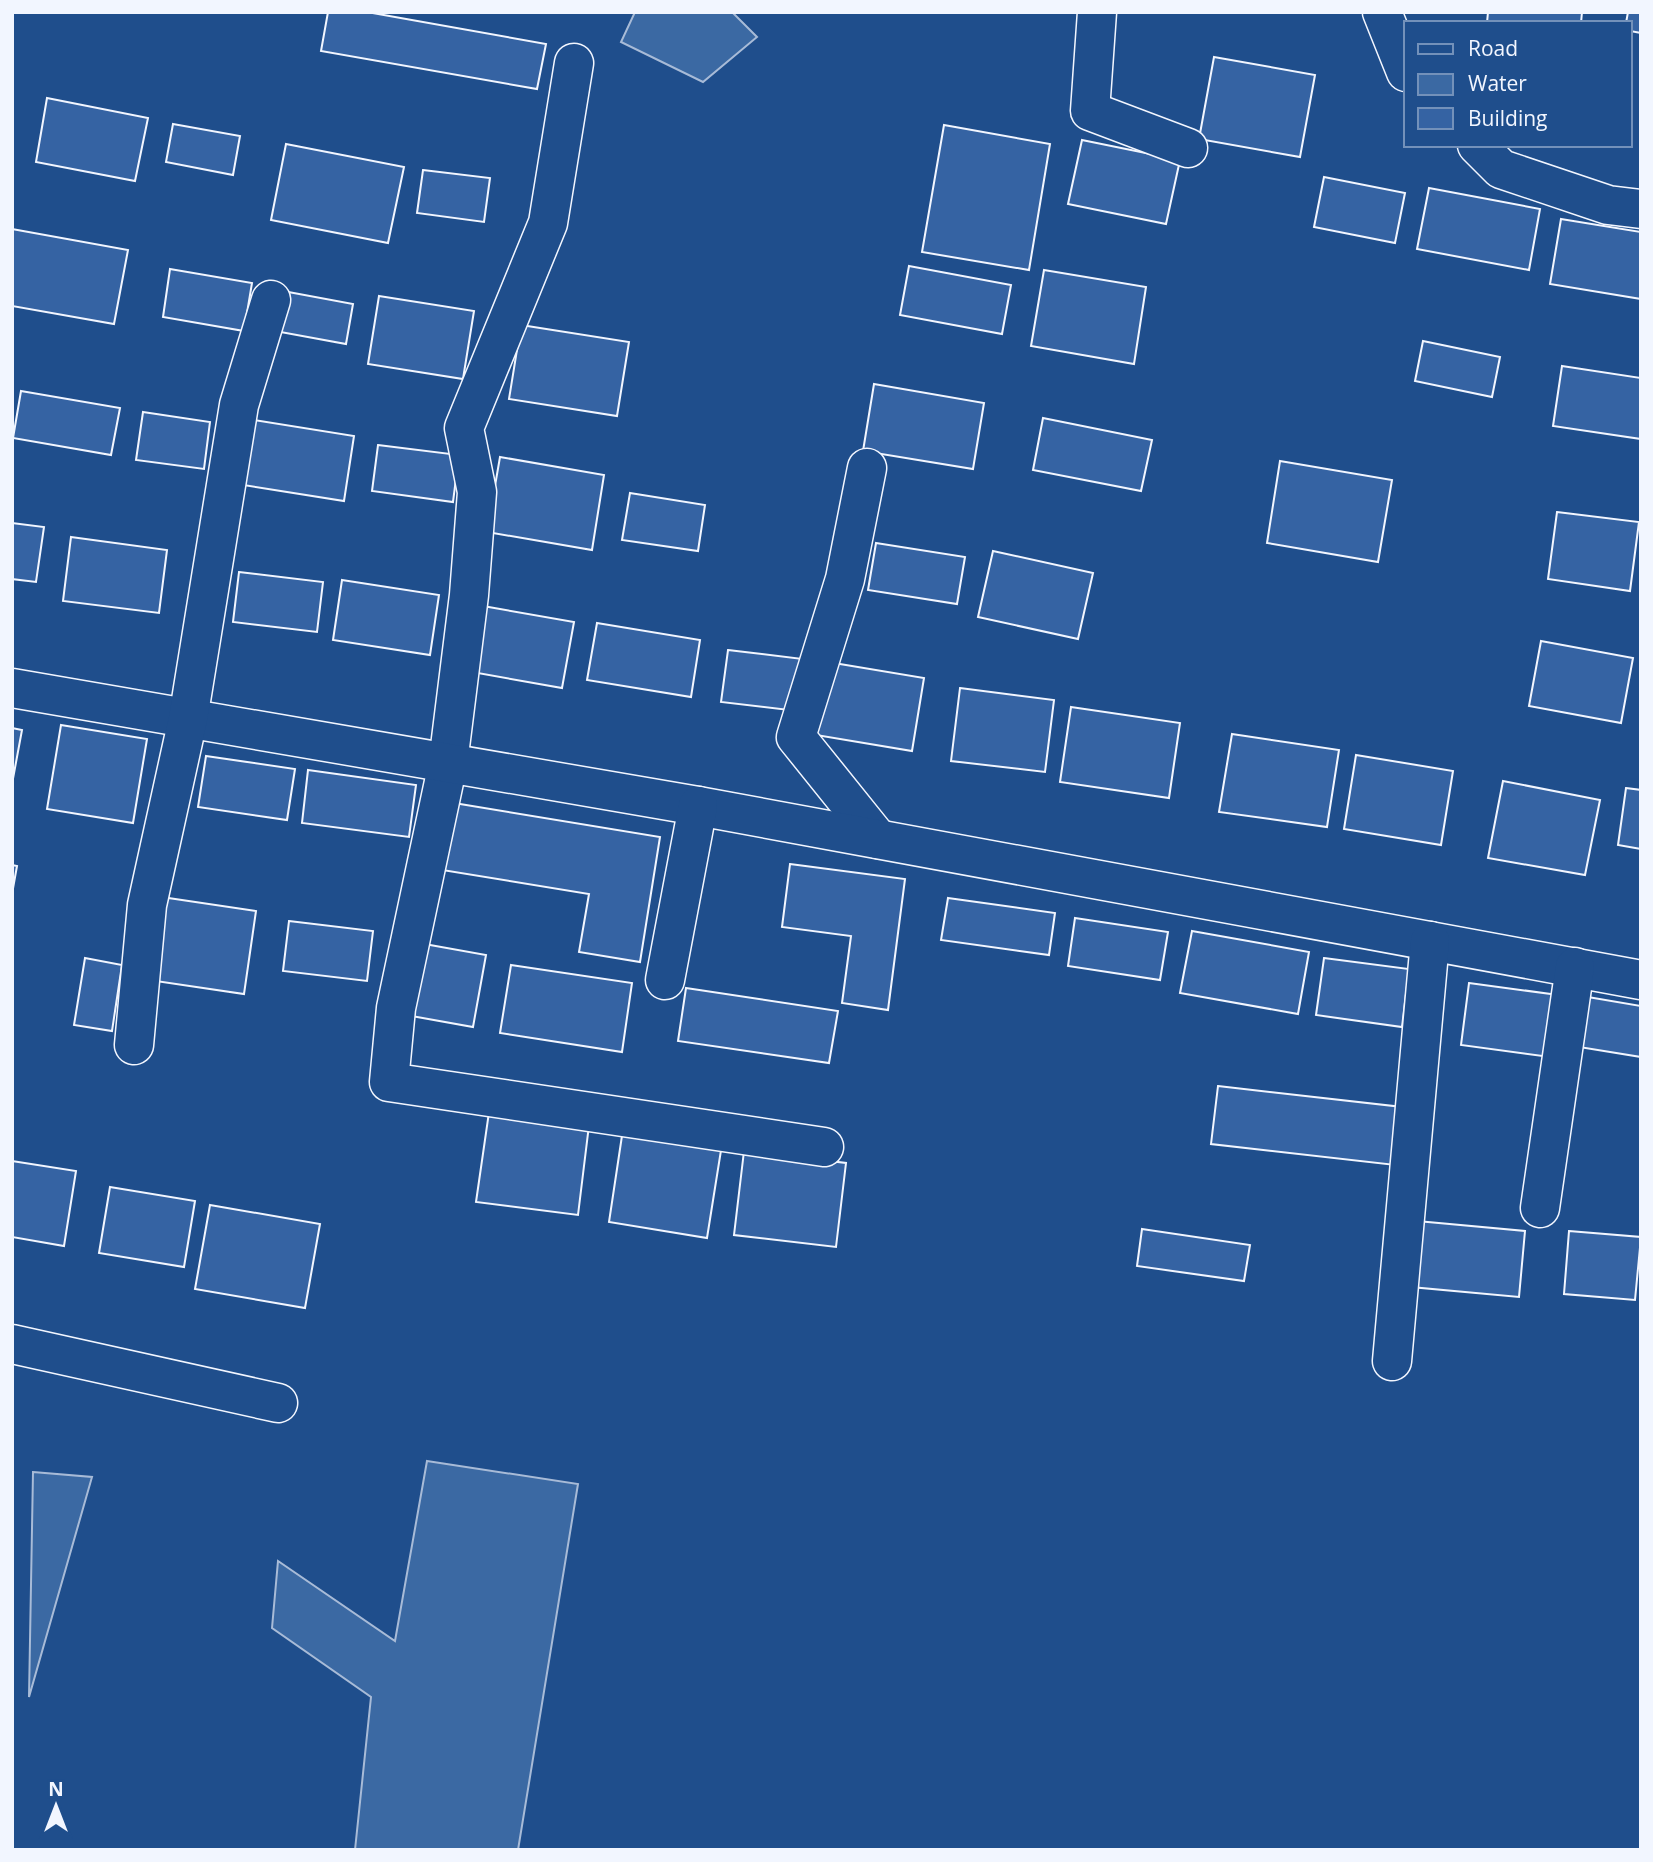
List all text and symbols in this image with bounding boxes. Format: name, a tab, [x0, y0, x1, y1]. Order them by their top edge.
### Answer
legend	[1404, 21, 1632, 147]
text: Road	[1468, 34, 1518, 62]
text: Water	[1468, 69, 1527, 97]
text: Building	[1468, 104, 1547, 132]
north arrow	[21, 1771, 91, 1841]
text: N	[48, 1776, 64, 1802]

